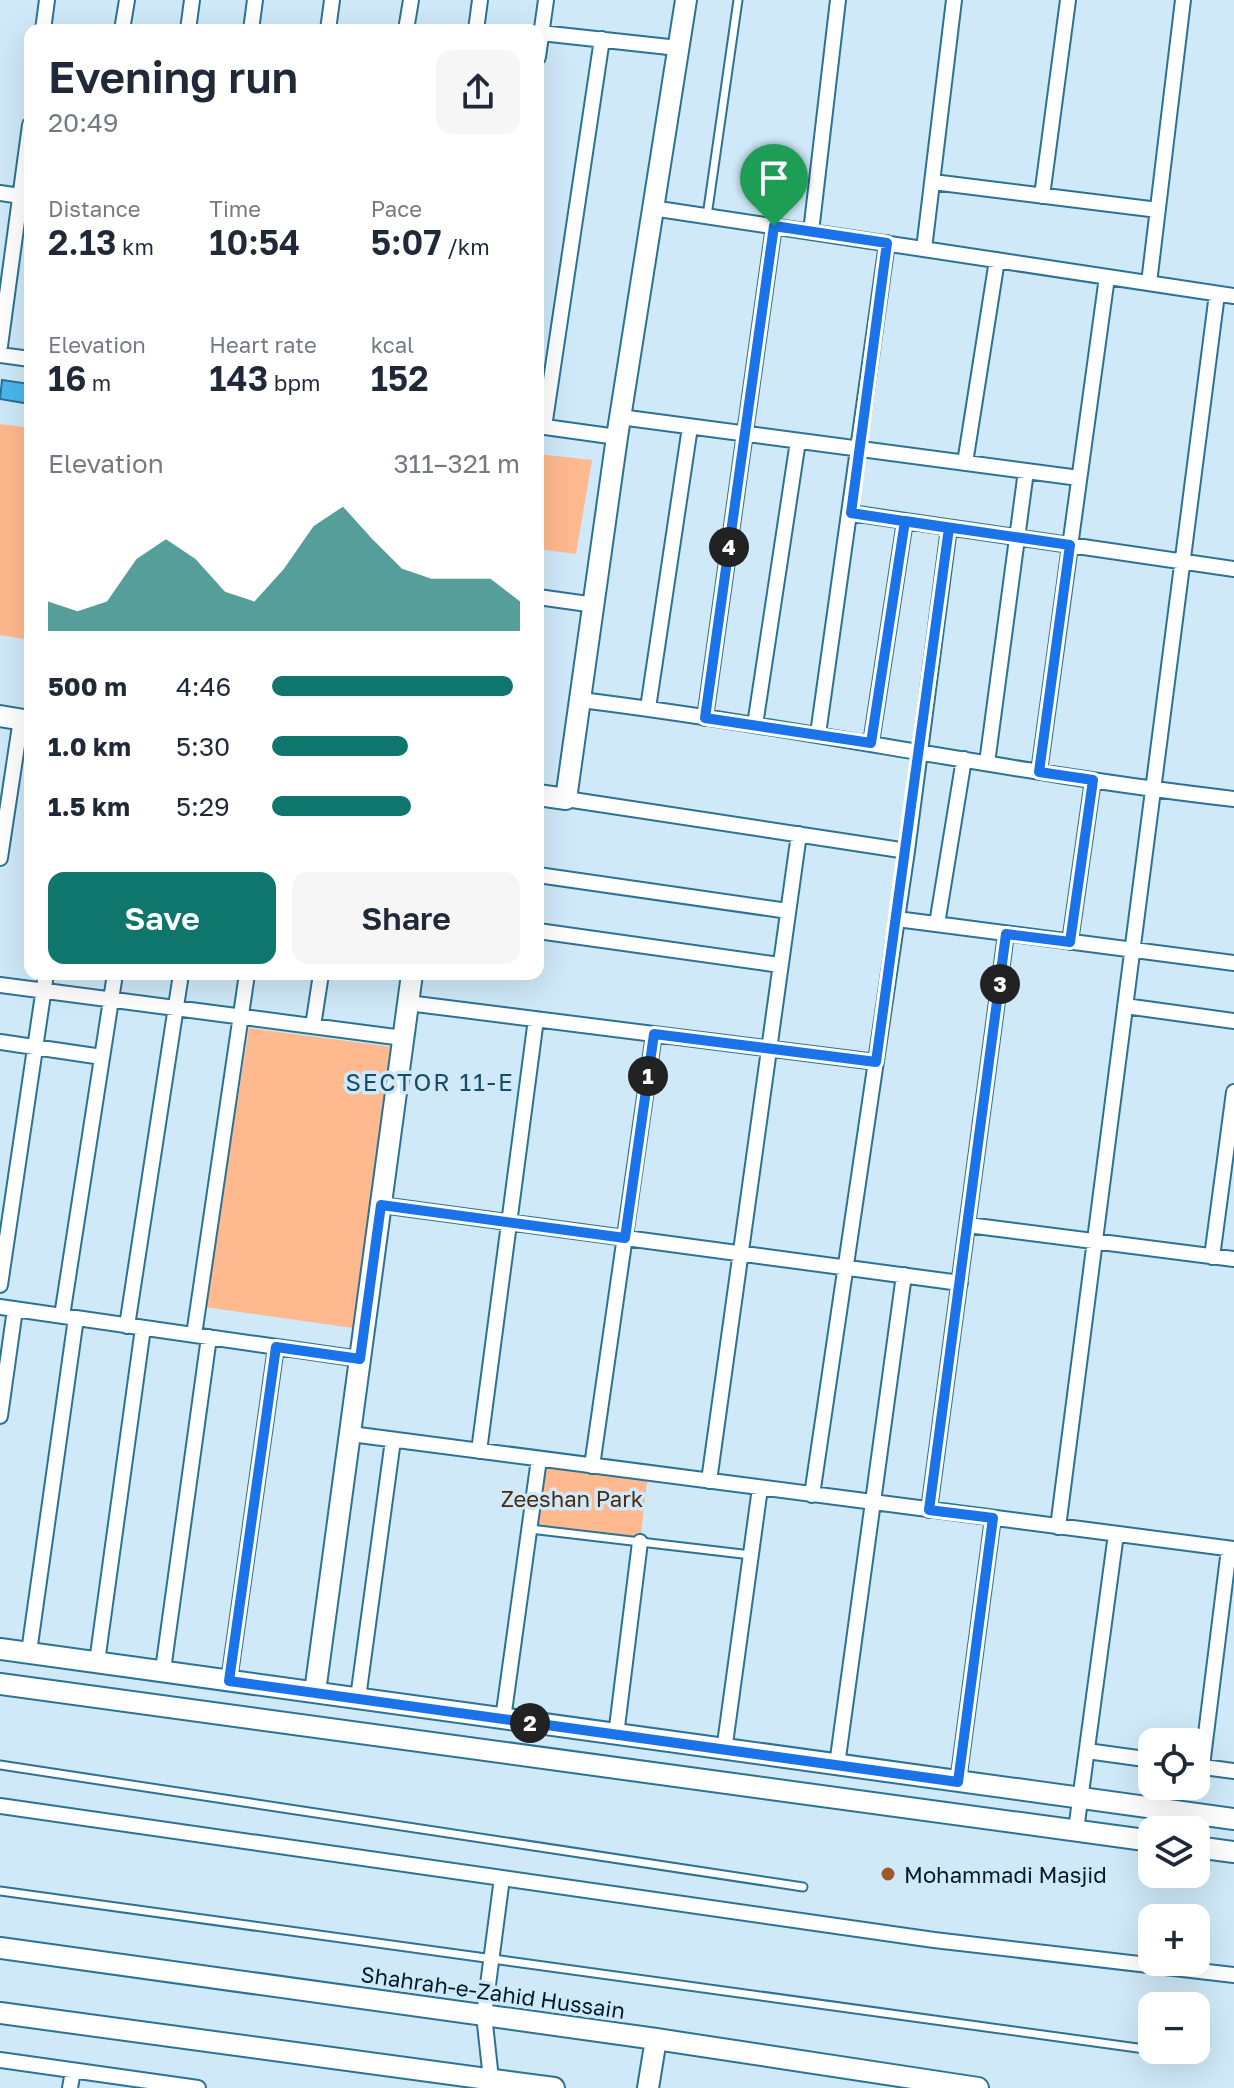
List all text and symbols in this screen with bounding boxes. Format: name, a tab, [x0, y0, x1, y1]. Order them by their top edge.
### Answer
text: Evening run	[48, 50, 298, 103]
button: share	[436, 50, 520, 134]
text: 20:49	[48, 107, 119, 138]
pin	[740, 144, 808, 226]
icon: arrive	[752, 156, 796, 200]
text: Distance	[48, 195, 140, 222]
text: Time	[209, 195, 261, 222]
text: Pace	[371, 195, 422, 222]
text: 2.13	[48, 222, 117, 262]
text: 10:54	[209, 222, 300, 262]
text: 5:07	[371, 222, 442, 262]
text: km	[117, 233, 154, 260]
text: /km	[442, 233, 490, 260]
text: Elevation	[48, 331, 146, 358]
text: Heart rate	[209, 331, 317, 358]
text: kcal	[371, 331, 414, 358]
text: 16	[48, 358, 86, 398]
text: 143	[209, 358, 268, 398]
text: 152	[371, 358, 429, 398]
text: m	[86, 369, 111, 396]
text: bpm	[268, 369, 320, 396]
text: Elevation	[48, 448, 164, 479]
text: 311–321 m	[393, 448, 520, 479]
pin: 4	[709, 527, 749, 567]
text: 4	[722, 533, 736, 560]
text: 500 m	[48, 671, 127, 702]
text: 4:46	[176, 671, 231, 702]
text: 1.0 km	[48, 731, 131, 762]
text: 5:30	[176, 731, 230, 762]
text: 1.5 km	[48, 791, 130, 822]
text: 5:29	[176, 791, 230, 822]
button: Save	[48, 872, 276, 964]
button: Share	[292, 872, 520, 964]
pin: 3	[980, 964, 1020, 1004]
text: 3	[993, 970, 1007, 997]
pin: 1	[628, 1056, 668, 1096]
text: 1	[642, 1062, 654, 1089]
district label: SECTOR 11-E	[345, 1067, 515, 1096]
park label: Zeeshan Park	[501, 1485, 643, 1512]
pin: 2	[510, 1703, 550, 1743]
text: 2	[523, 1709, 537, 1736]
map controls	[1138, 1728, 1210, 2064]
button: locate	[1138, 1728, 1210, 1800]
button: layers	[1138, 1816, 1210, 1888]
place label: Mohammadi Masjid	[904, 1861, 1107, 1888]
marker: Mohammadi Masjid	[879, 1865, 897, 1883]
button: +	[1138, 1904, 1210, 1976]
street label: Shahrah-e-Zahid Hussain	[359, 1960, 627, 2024]
button: −	[1138, 1992, 1210, 2064]

